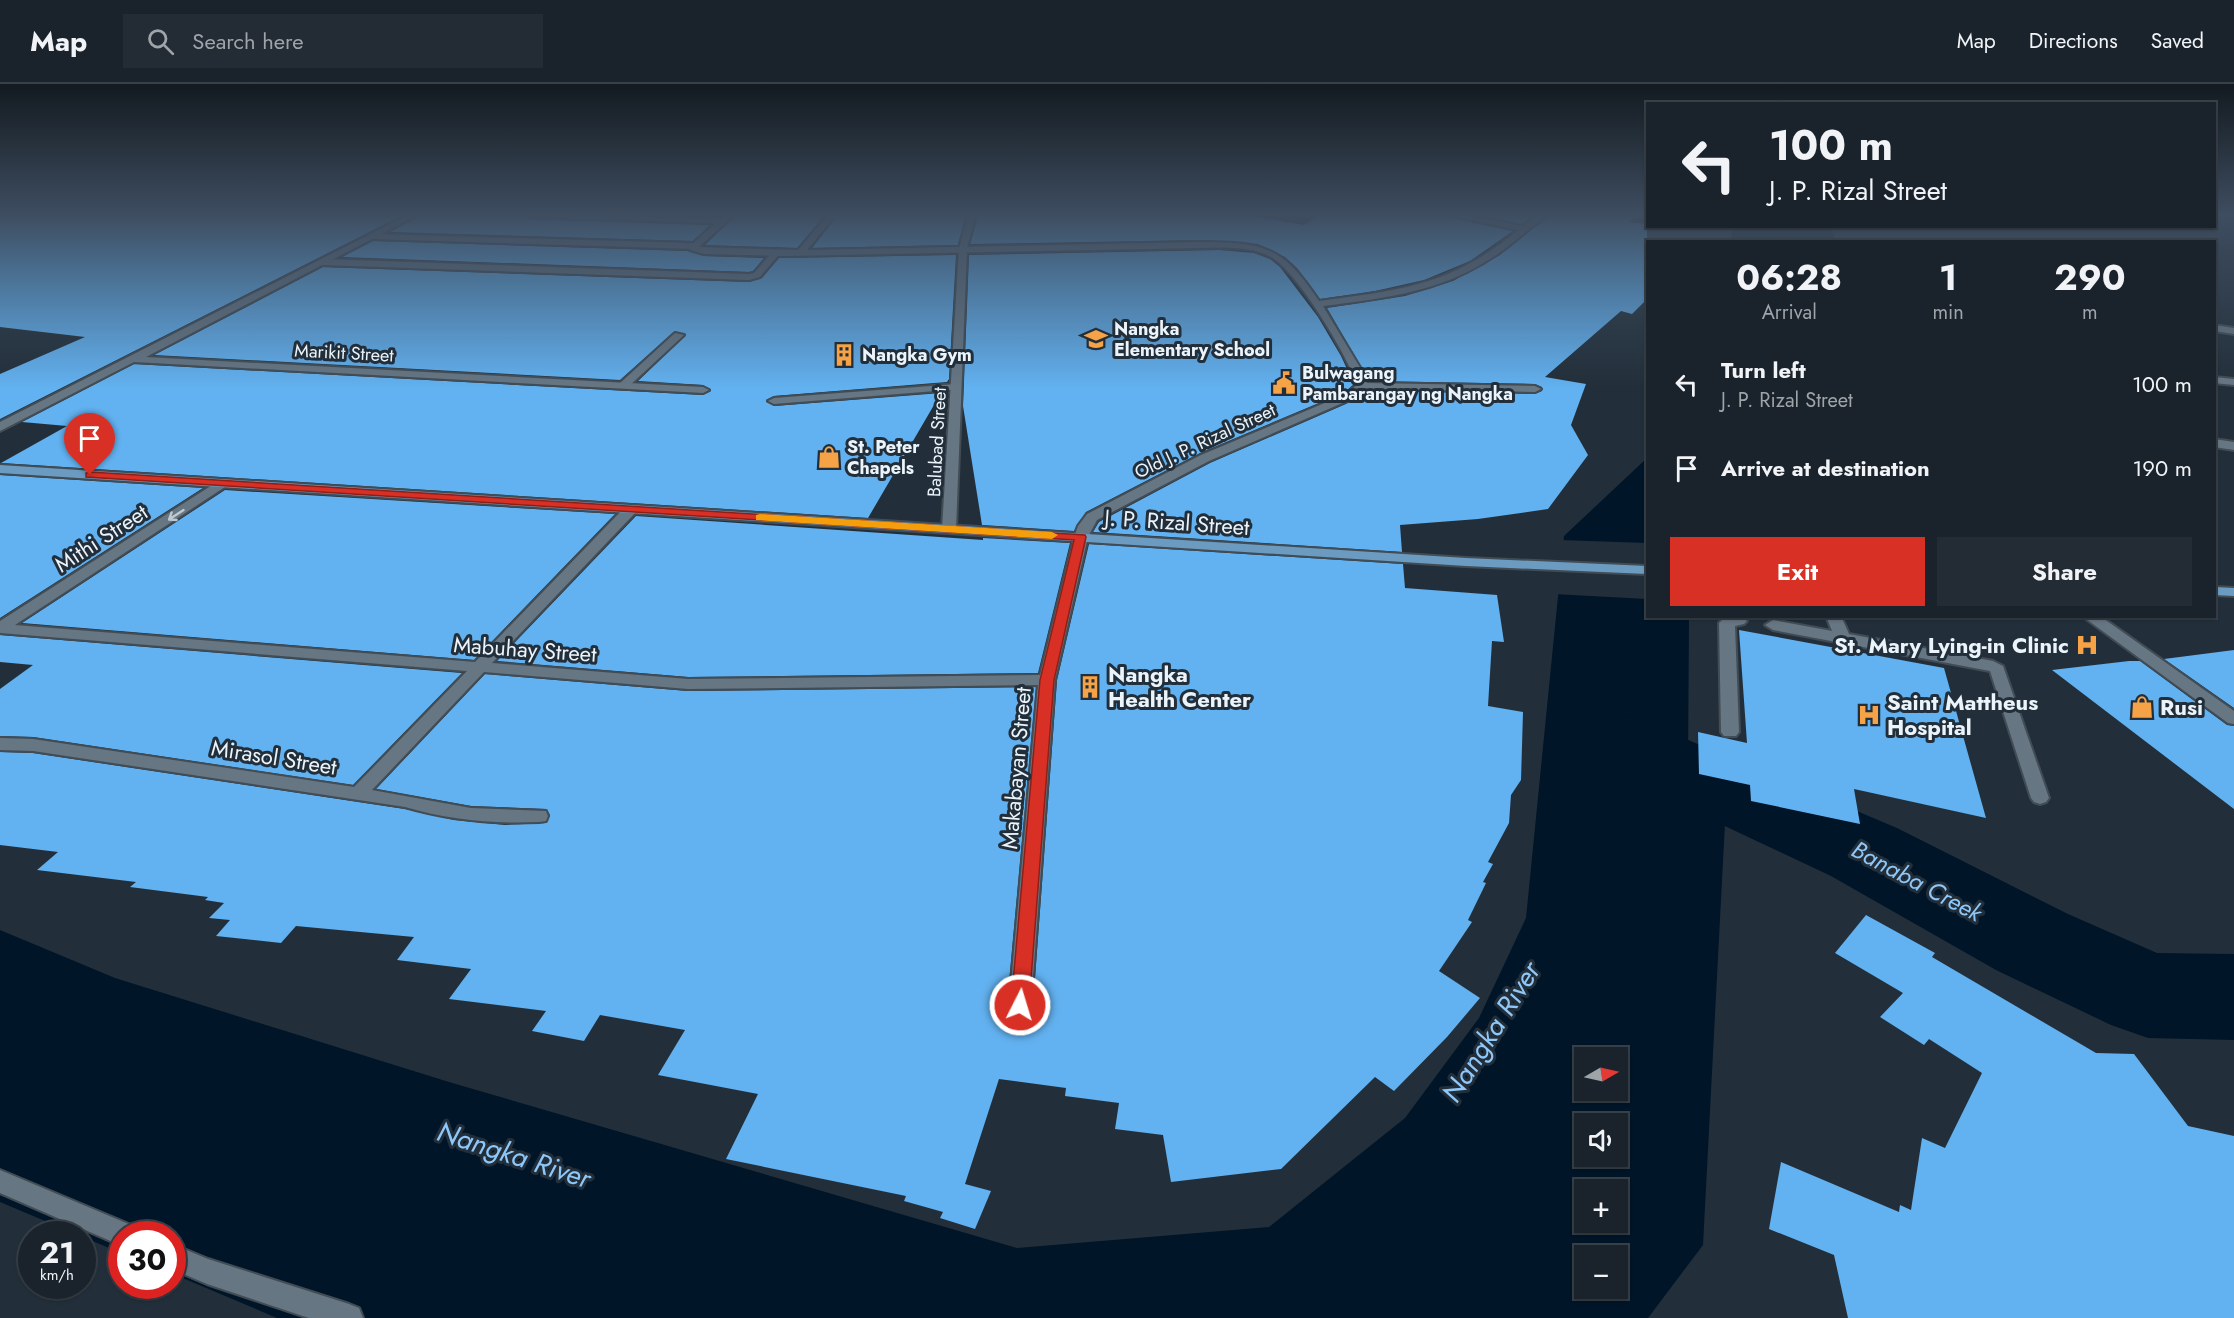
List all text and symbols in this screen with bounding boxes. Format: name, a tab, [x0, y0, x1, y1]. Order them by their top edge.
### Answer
search box	[123, 14, 543, 68]
text: Map	[30, 21, 87, 62]
icon: search	[144, 25, 177, 58]
text: Search here	[192, 25, 304, 57]
text: Map	[1957, 26, 1996, 56]
text: Directions	[2029, 26, 2118, 56]
text: Saved	[2151, 26, 2204, 56]
text: 100 m	[1769, 115, 1893, 176]
icon: left	[1670, 126, 1748, 204]
text: J. P. Rizal Street	[1769, 171, 1947, 210]
text: 06:28	[1736, 251, 1842, 303]
text: 1	[1939, 251, 1957, 303]
text: 290	[2054, 251, 2126, 303]
text: Arrival	[1762, 298, 1817, 327]
text: min	[1932, 298, 1964, 327]
text: m	[2082, 298, 2098, 327]
place label: Nangka Elementary School	[1114, 316, 1270, 363]
school or university icon: Nangka Elementary School	[1083, 326, 1109, 352]
street label: Marikit Street	[294, 337, 395, 369]
building icon: Nangka Gym	[831, 342, 857, 368]
place label: Nangka Gym	[862, 342, 972, 368]
text: Turn left	[1721, 354, 1806, 386]
place label: Bulwagang Pambarangay ng Nangka	[1302, 360, 1513, 407]
icon: left	[1670, 368, 1703, 401]
text: 100 m	[2132, 368, 2192, 400]
public building icon: Bulwagang Pambarangay ng Nangka	[1271, 370, 1297, 396]
street label: Balubad Street	[921, 386, 953, 498]
text: J. P. Rizal Street	[1721, 386, 1853, 415]
street label: Old J. P. Rizal Street	[1130, 397, 1280, 485]
pin	[64, 413, 115, 475]
icon: arrive	[73, 422, 106, 455]
place label: St. Peter Chapels	[847, 434, 920, 481]
shop icon: St. Peter Chapels	[816, 444, 842, 470]
icon: arrive	[1670, 452, 1703, 485]
text: Arrive at destination	[1721, 452, 1930, 484]
text: 190 m	[2132, 452, 2192, 484]
street label: Mithi Street	[48, 496, 154, 580]
street label: J. P. Rizal Street	[1101, 501, 1251, 543]
one-way arrow	[168, 509, 185, 521]
button: Exit	[1670, 537, 1925, 606]
button: Share	[1937, 537, 2192, 606]
street label: Mabuhay Street	[452, 628, 598, 670]
place label: St. Mary Lying-in Clinic	[1834, 629, 2069, 661]
hospital icon: St. Mary Lying-in Clinic	[2074, 632, 2100, 658]
place label: Nangka Health Center	[1108, 658, 1251, 715]
building icon: Nangka Health Center	[1077, 674, 1103, 700]
street label: Makabayan Street	[993, 685, 1039, 850]
place label: Saint Mattheus Hospital	[1887, 686, 2038, 743]
place label: Rusi	[2160, 691, 2203, 723]
shop icon: Rusi	[2129, 694, 2155, 720]
hospital icon: Saint Mattheus Hospital	[1856, 702, 1882, 728]
street label: Mirasol Street	[209, 731, 340, 783]
water label: Banaba Creek	[1845, 832, 1990, 931]
water label: Nangka River	[1431, 952, 1551, 1110]
position arrow	[988, 973, 1052, 1037]
north arrow	[1574, 1047, 1628, 1101]
map controls	[1574, 1047, 1628, 1299]
water label: Nangka River	[432, 1111, 598, 1200]
button: sound	[1574, 1113, 1628, 1167]
button: +	[1574, 1179, 1628, 1233]
speed limit sign: 30	[108, 1221, 186, 1299]
text: 21	[40, 1231, 74, 1274]
button: −	[1574, 1245, 1628, 1299]
text: km/h	[40, 1264, 74, 1286]

